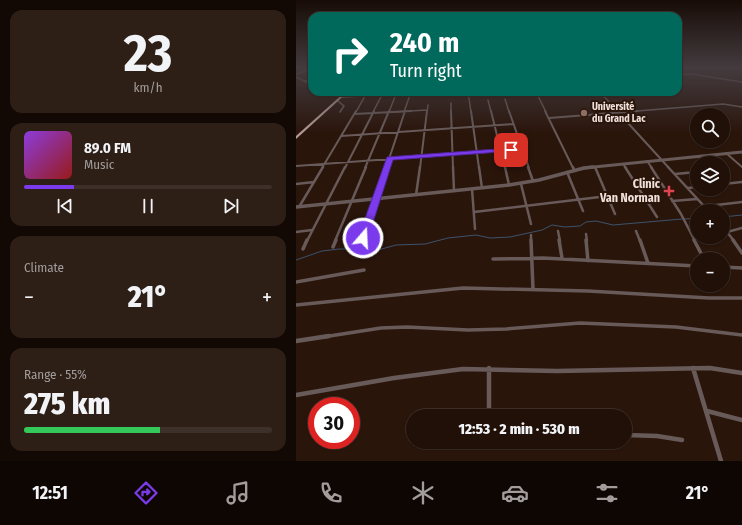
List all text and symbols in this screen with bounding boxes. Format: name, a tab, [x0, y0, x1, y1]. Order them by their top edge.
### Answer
text: 23	[124, 22, 172, 85]
text: 240 m	[390, 26, 459, 59]
icon: right	[324, 28, 376, 80]
text: Turn right	[390, 60, 462, 82]
text: km/h	[134, 80, 163, 95]
place label: Université du Grand Lac	[592, 100, 646, 125]
marker: Université du Grand Lac	[579, 108, 589, 118]
map controls	[690, 108, 730, 292]
button: search	[690, 108, 730, 148]
pin	[494, 133, 528, 167]
text: 89.0 FM	[84, 139, 131, 157]
icon: arrive	[500, 139, 522, 161]
button: layers	[690, 156, 730, 196]
text: Music	[84, 157, 114, 172]
place label: Clinic Van Norman	[599, 177, 661, 205]
marker: Clinic Van Norman	[663, 185, 675, 197]
icon: previous	[54, 195, 76, 217]
icon: pause	[137, 195, 159, 217]
icon: next	[220, 195, 242, 217]
button: +	[690, 204, 730, 244]
position arrow	[342, 217, 384, 259]
button: −	[690, 252, 730, 292]
text: Climate	[24, 260, 64, 275]
text: 21°	[128, 279, 168, 315]
text: −	[24, 284, 34, 311]
text: +	[262, 284, 272, 311]
text: Range · 55%	[24, 367, 87, 382]
text: 275 km	[24, 386, 110, 422]
speed limit sign: 30	[308, 397, 360, 449]
text: 12:53 · 2 min · 530 m	[458, 420, 580, 438]
icon: directions	[132, 479, 160, 507]
icon: music	[224, 479, 252, 507]
icon: phone	[317, 479, 345, 507]
icon: climate	[409, 479, 437, 507]
icon: car	[501, 479, 529, 507]
icon: filters	[593, 479, 621, 507]
text: 12:51	[32, 482, 68, 504]
text: 21°	[686, 482, 710, 504]

